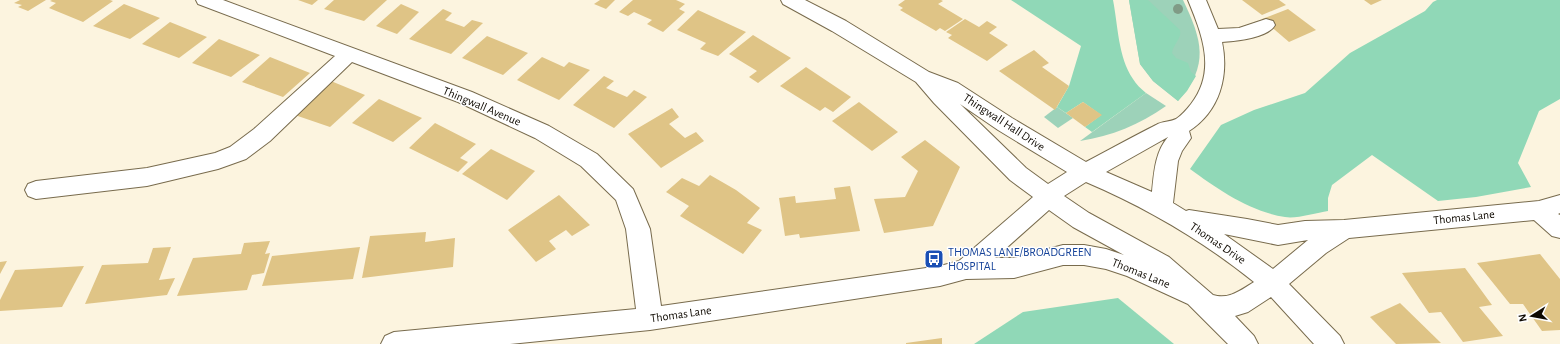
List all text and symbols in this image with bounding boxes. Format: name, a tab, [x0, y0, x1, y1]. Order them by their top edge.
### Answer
street label: Thingwall Avenue	[441, 84, 523, 128]
street label: Thingwall Hall Drive	[961, 91, 1047, 153]
street label: Thomas Lane	[1433, 208, 1495, 226]
street label: Thomas Drive	[1188, 220, 1248, 266]
place label: THOMAS LANE/BROADGREEN HOSPITAL	[948, 246, 1092, 272]
bus stop icon: THOMAS LANE/BROADGREEN HOSPITAL	[923, 248, 945, 270]
street label: Thomas Lane	[1110, 256, 1172, 290]
north arrow	[1512, 296, 1552, 336]
street label: Thomas Lane	[650, 304, 712, 324]
text: N	[1517, 313, 1529, 323]

